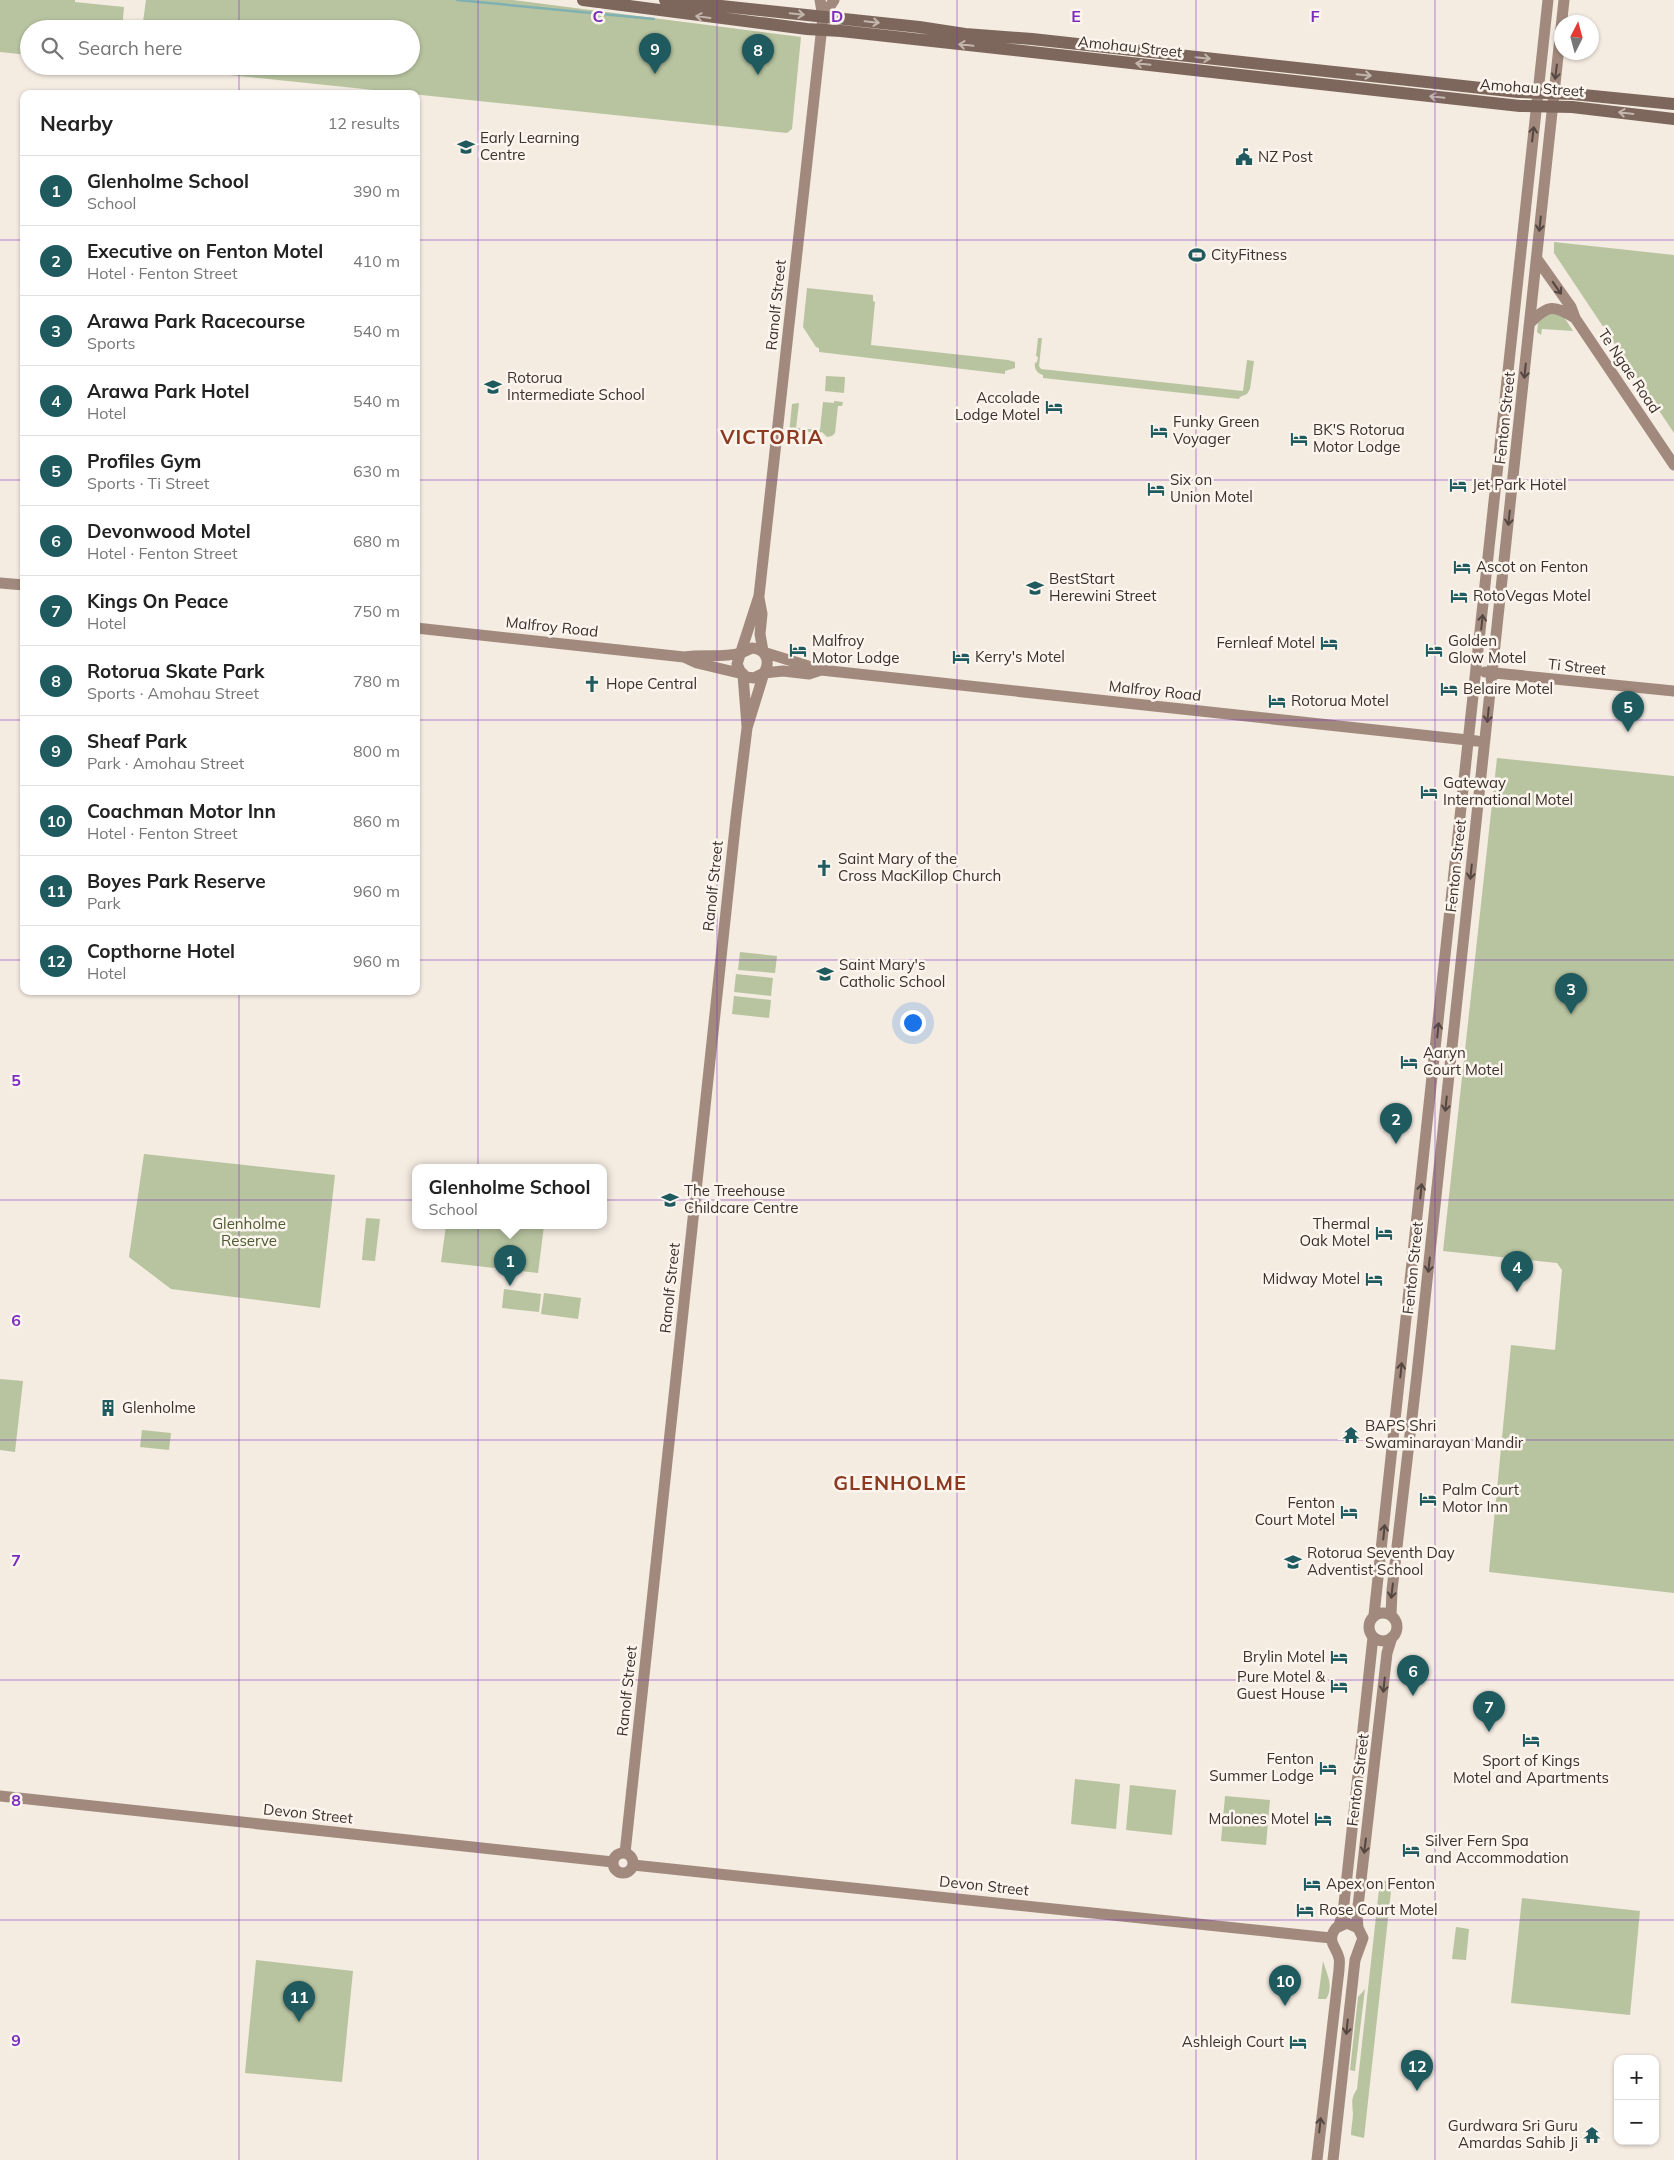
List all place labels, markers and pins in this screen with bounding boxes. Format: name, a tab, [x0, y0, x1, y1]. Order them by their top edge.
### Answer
pin: 9	[639, 33, 671, 74]
pin: 8	[742, 34, 774, 75]
place label: Early Learning Centre	[480, 128, 580, 164]
school or university icon: Early Learning Centre	[456, 137, 476, 157]
public building icon: NZ Post	[1234, 147, 1254, 167]
place label: NZ Post	[1258, 147, 1313, 166]
sports icon: CityFitness	[1187, 245, 1207, 265]
place label: CityFitness	[1211, 245, 1287, 264]
place label: Rotorua Intermediate School	[507, 368, 645, 404]
school or university icon: Rotorua Intermediate School	[483, 377, 503, 397]
place label: Accolade Lodge Motel	[955, 388, 1040, 424]
hotel icon: Accolade Lodge Motel	[1044, 397, 1064, 417]
place label: Funky Green Voyager	[1173, 412, 1260, 448]
place label: BK'S Rotorua Motor Lodge	[1313, 420, 1405, 456]
hotel icon: Funky Green Voyager	[1149, 421, 1169, 441]
hotel icon: BK'S Rotorua Motor Lodge	[1289, 429, 1309, 449]
place label: Six on Union Motel	[1170, 470, 1253, 506]
hotel icon: Jet Park Hotel	[1448, 475, 1468, 495]
place label: Jet Park Hotel	[1472, 475, 1567, 494]
hotel icon: Six on Union Motel	[1146, 479, 1166, 499]
hotel icon: Ascot on Fenton	[1452, 557, 1472, 577]
place label: Ascot on Fenton	[1476, 557, 1588, 576]
place label: BestStart Herewini Street	[1049, 569, 1156, 605]
school or university icon: BestStart Herewini Street	[1025, 578, 1045, 598]
hotel icon: RotoVegas Motel	[1449, 586, 1469, 606]
place label: RotoVegas Motel	[1473, 586, 1591, 605]
place label: Malfroy Motor Lodge	[812, 631, 899, 667]
place label: Golden Glow Motel	[1448, 631, 1526, 667]
place label: Fernleaf Motel	[1216, 633, 1315, 652]
hotel icon: Fernleaf Motel	[1319, 633, 1339, 653]
hotel icon: Malfroy Motor Lodge	[788, 640, 808, 660]
hotel icon: Golden Glow Motel	[1424, 640, 1444, 660]
hotel icon: Kerry's Motel	[951, 647, 971, 667]
place label: Kerry's Motel	[975, 647, 1065, 666]
church icon: Hope Central	[582, 674, 602, 694]
place label: Hope Central	[606, 674, 697, 693]
hotel icon: Belaire Motel	[1439, 679, 1459, 699]
place label: Belaire Motel	[1463, 679, 1553, 698]
hotel icon: Rotorua Motel	[1267, 691, 1287, 711]
place label: Rotorua Motel	[1291, 691, 1389, 710]
pin: 5	[1612, 691, 1644, 732]
place label: Gateway International Motel	[1443, 773, 1573, 809]
hotel icon: Gateway International Motel	[1419, 782, 1439, 802]
place label: Saint Mary of the Cross MacKillop Church	[838, 849, 1001, 885]
church icon: Saint Mary of the Cross MacKillop Church	[814, 858, 834, 878]
place label: Saint Mary's Catholic School	[839, 955, 945, 991]
school or university icon: Saint Mary's Catholic School	[815, 964, 835, 984]
pin: 3	[1555, 973, 1587, 1014]
place label: Aaryn Court Motel	[1423, 1043, 1503, 1079]
hotel icon: Aaryn Court Motel	[1399, 1052, 1419, 1072]
pin: 2	[1380, 1103, 1412, 1144]
place label: The Treehouse Childcare Centre	[684, 1181, 798, 1217]
school or university icon: The Treehouse Childcare Centre	[660, 1190, 680, 1210]
place label: Thermal Oak Motel	[1300, 1214, 1370, 1250]
hotel icon: Thermal Oak Motel	[1374, 1223, 1394, 1243]
pin: 1	[494, 1245, 526, 1286]
pin: 4	[1501, 1251, 1533, 1292]
place label: Midway Motel	[1263, 1269, 1360, 1288]
hotel icon: Midway Motel	[1364, 1269, 1384, 1289]
building icon: Glenholme	[98, 1398, 118, 1418]
place label: Glenholme	[122, 1398, 196, 1417]
place label: BAPS Shri Swaminarayan Mandir	[1365, 1416, 1524, 1452]
temple icon: BAPS Shri Swaminarayan Mandir	[1341, 1425, 1361, 1445]
place label: Palm Court Motor Inn	[1442, 1480, 1519, 1516]
hotel icon: Palm Court Motor Inn	[1418, 1489, 1438, 1509]
place label: Fenton Court Motel	[1255, 1493, 1335, 1529]
hotel icon: Fenton Court Motel	[1339, 1502, 1359, 1522]
place label: Rotorua Seventh Day Adventist School	[1307, 1543, 1455, 1579]
school or university icon: Rotorua Seventh Day Adventist School	[1283, 1552, 1303, 1572]
place label: Brylin Motel	[1243, 1647, 1325, 1666]
hotel icon: Brylin Motel	[1329, 1647, 1349, 1667]
pin: 6	[1397, 1655, 1429, 1696]
place label: Pure Motel & Guest House	[1236, 1667, 1326, 1703]
hotel icon: Pure Motel & Guest House	[1329, 1676, 1349, 1696]
pin: 7	[1473, 1691, 1505, 1732]
hotel icon: Sport of Kings Motel and Apartments	[1521, 1730, 1541, 1750]
place label: Fenton Summer Lodge	[1209, 1749, 1314, 1785]
place label: Sport of Kings Motel and Apartments	[1453, 1751, 1609, 1787]
hotel icon: Fenton Summer Lodge	[1318, 1758, 1338, 1778]
place label: Malones Motel	[1208, 1809, 1309, 1828]
hotel icon: Malones Motel	[1313, 1809, 1333, 1829]
place label: Silver Fern Spa and Accommodation	[1425, 1831, 1569, 1867]
hotel icon: Silver Fern Spa and Accommodation	[1401, 1840, 1421, 1860]
hotel icon: Apex on Fenton	[1302, 1874, 1322, 1894]
place label: Apex on Fenton	[1326, 1874, 1435, 1893]
hotel icon: Rose Court Motel	[1295, 1900, 1315, 1920]
place label: Rose Court Motel	[1319, 1900, 1438, 1919]
pin: 10	[1269, 1965, 1301, 2006]
pin: 11	[283, 1981, 315, 2022]
place label: Ashleigh Court	[1182, 2032, 1284, 2051]
hotel icon: Ashleigh Court	[1288, 2032, 1308, 2052]
pin: 12	[1401, 2050, 1433, 2091]
place label: Gurdwara Sri Guru Amardas Sahib Ji	[1448, 2116, 1578, 2152]
temple icon: Gurdwara Sri Guru Amardas Sahib Ji	[1582, 2125, 1602, 2145]

